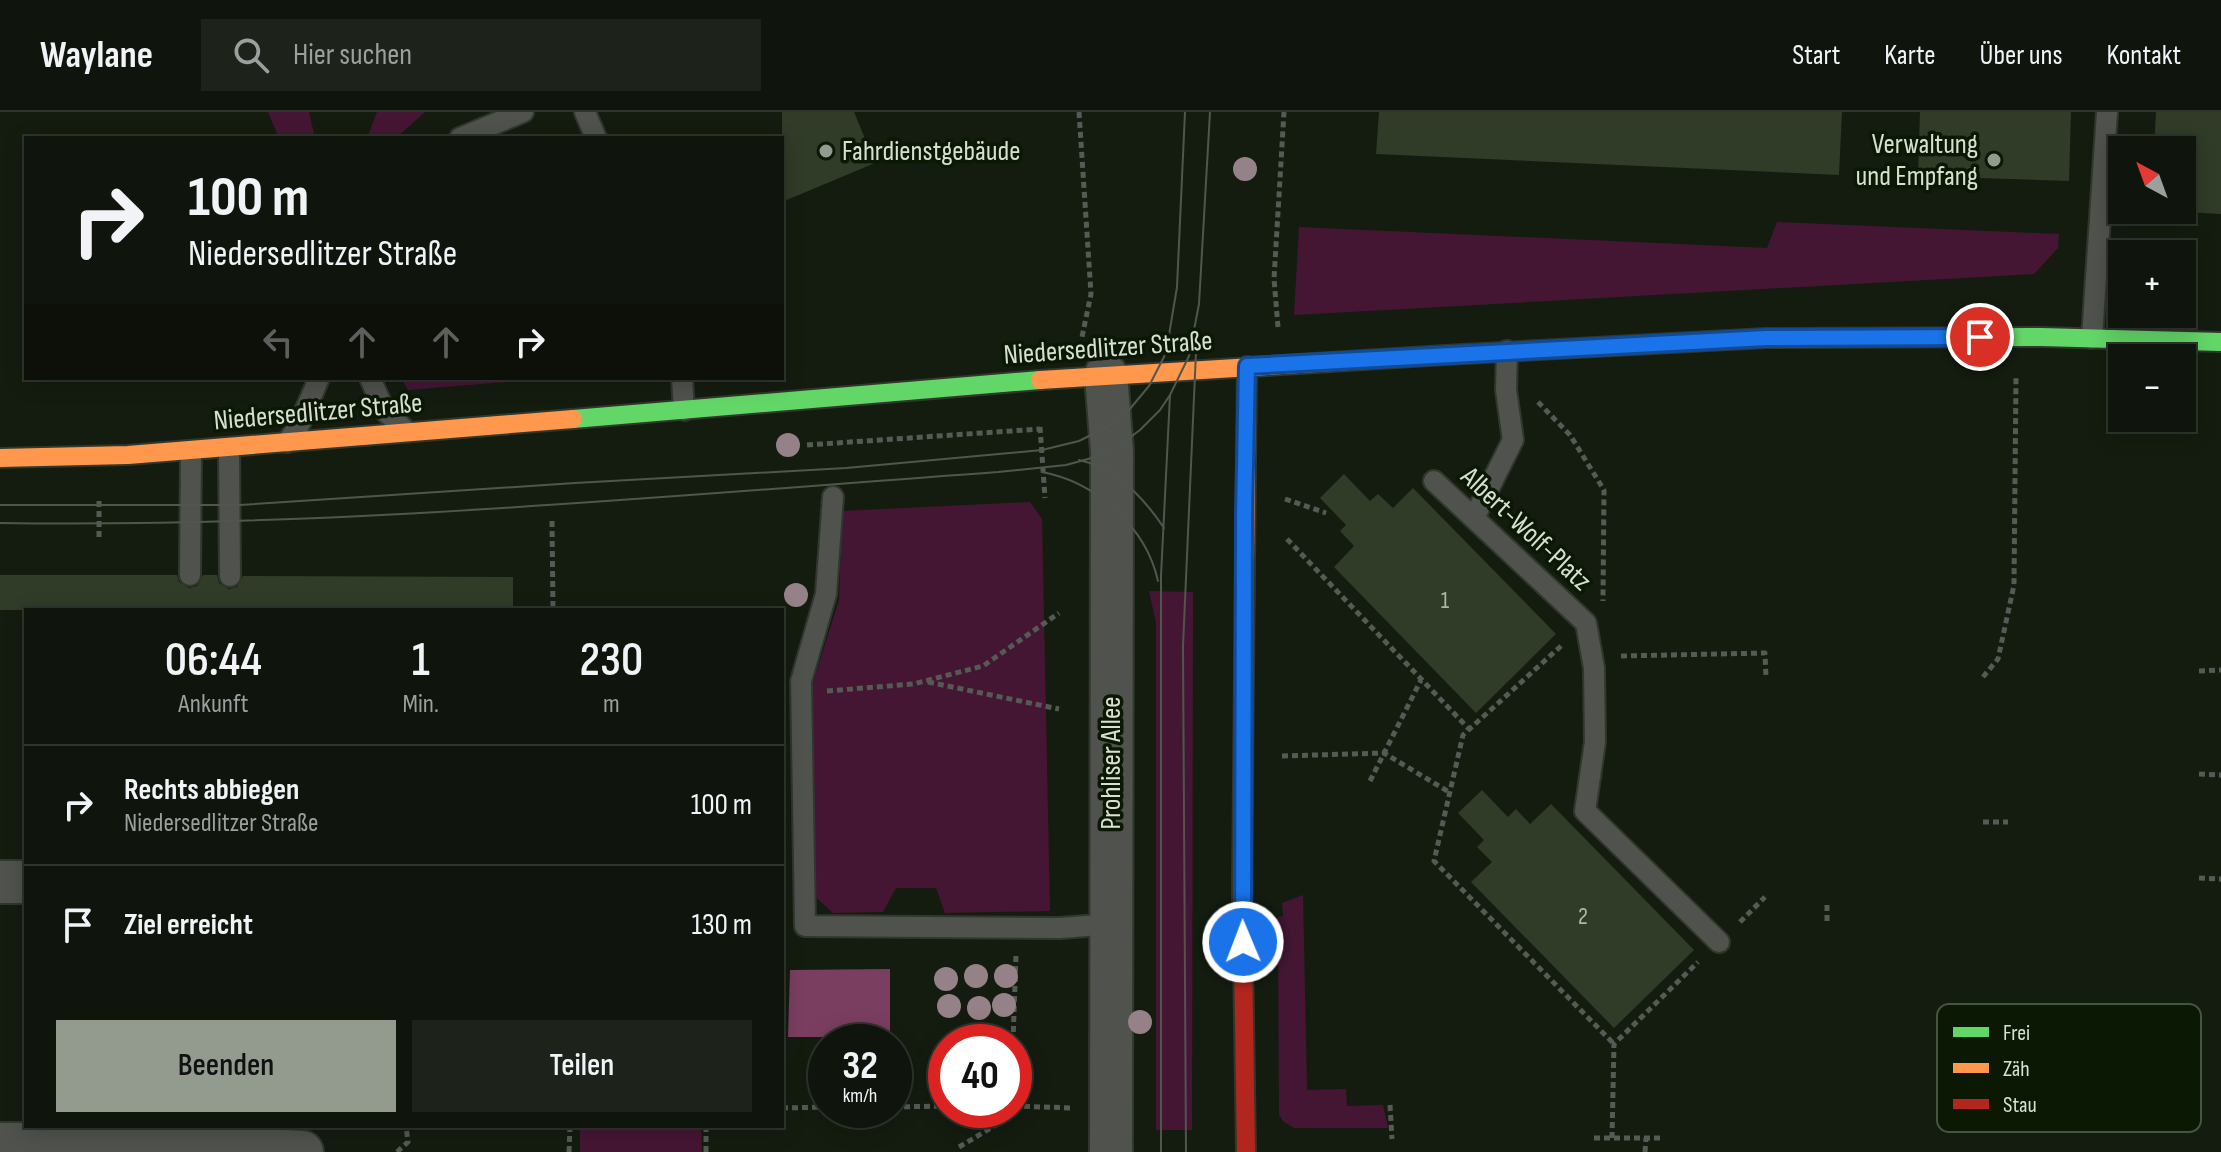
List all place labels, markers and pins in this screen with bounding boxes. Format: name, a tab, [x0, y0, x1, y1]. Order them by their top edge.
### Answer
place label: Verwaltung und Empfang	[1855, 128, 1978, 193]
place label: Fahrdienstgebäude	[842, 135, 1021, 168]
marker: Fahrdienstgebäude	[817, 142, 835, 160]
marker: Verwaltung und Empfang	[1985, 151, 2003, 169]
pin	[1946, 303, 2014, 371]

